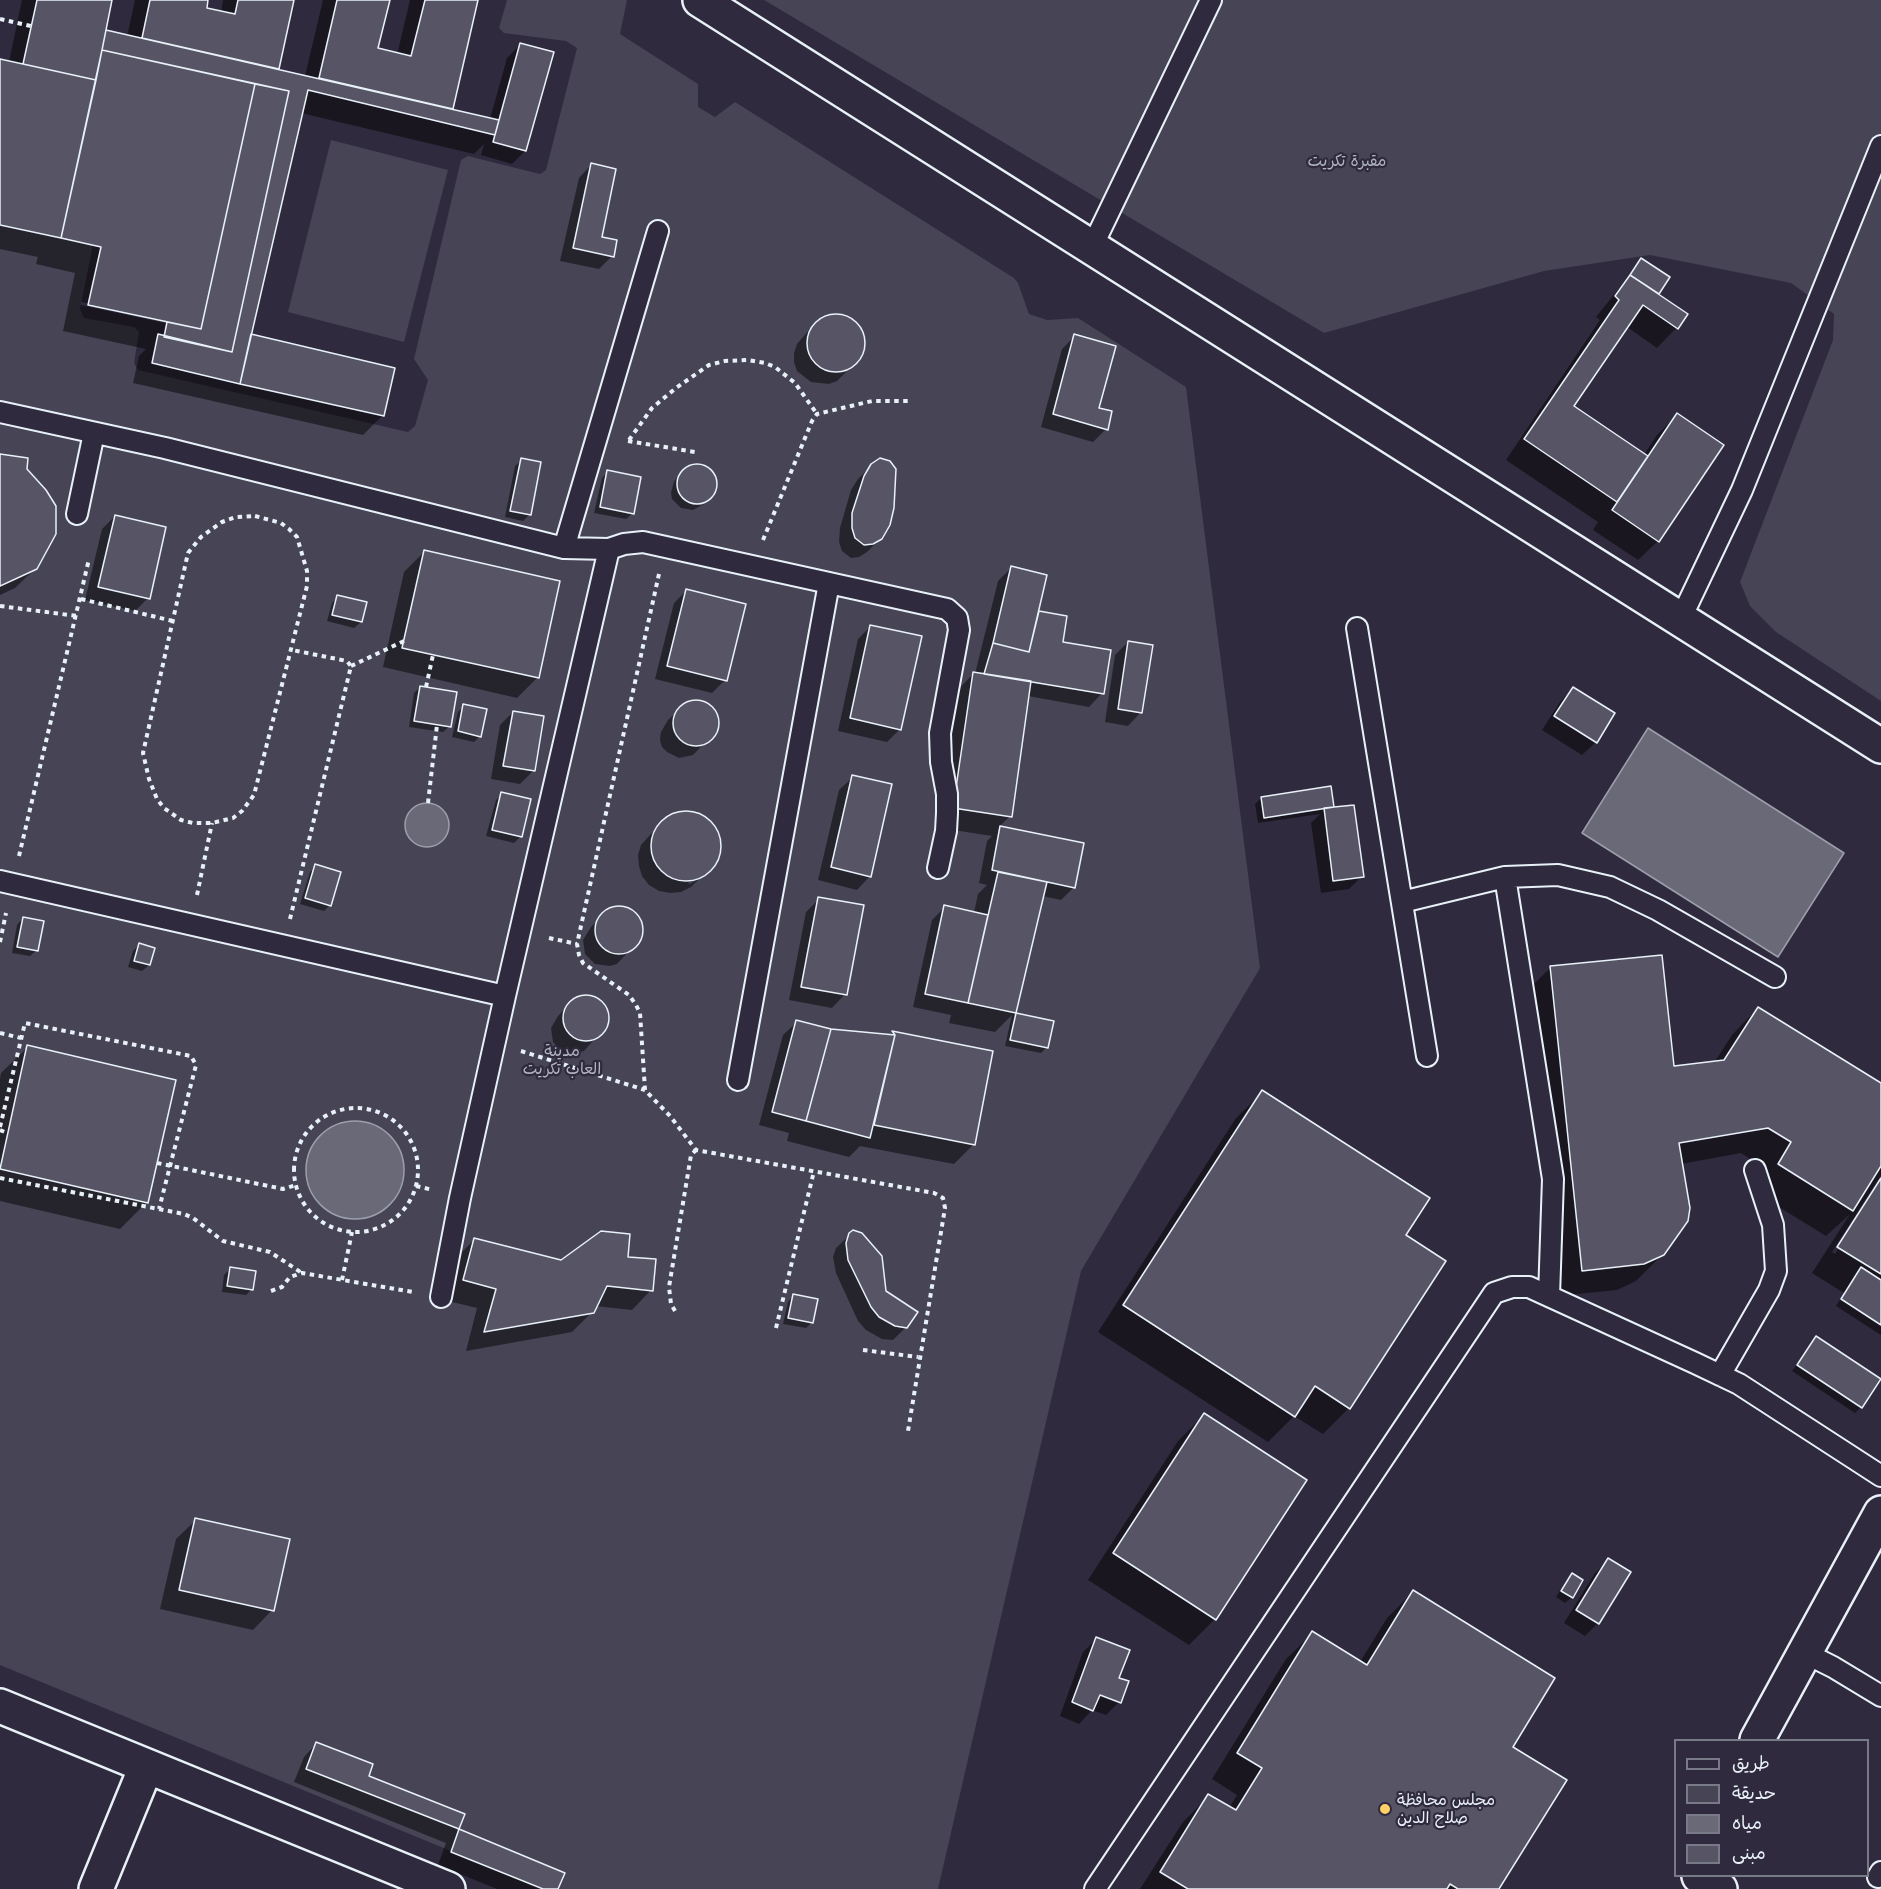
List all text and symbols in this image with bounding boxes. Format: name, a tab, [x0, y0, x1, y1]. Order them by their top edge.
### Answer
park label: مقبرة تكريت	[1308, 151, 1386, 171]
park label: مدينة العاب تكريت	[523, 1041, 601, 1079]
legend	[1674, 1739, 1869, 1877]
text: طريق	[1732, 1750, 1770, 1774]
text: حديقة	[1732, 1780, 1776, 1804]
place label: مجلس محافظة صلاح الدين	[1397, 1790, 1495, 1828]
marker: مجلس محافظة صلاح الدين	[1378, 1802, 1392, 1816]
text: مياه	[1732, 1810, 1762, 1834]
text: مبنى	[1732, 1840, 1766, 1864]

